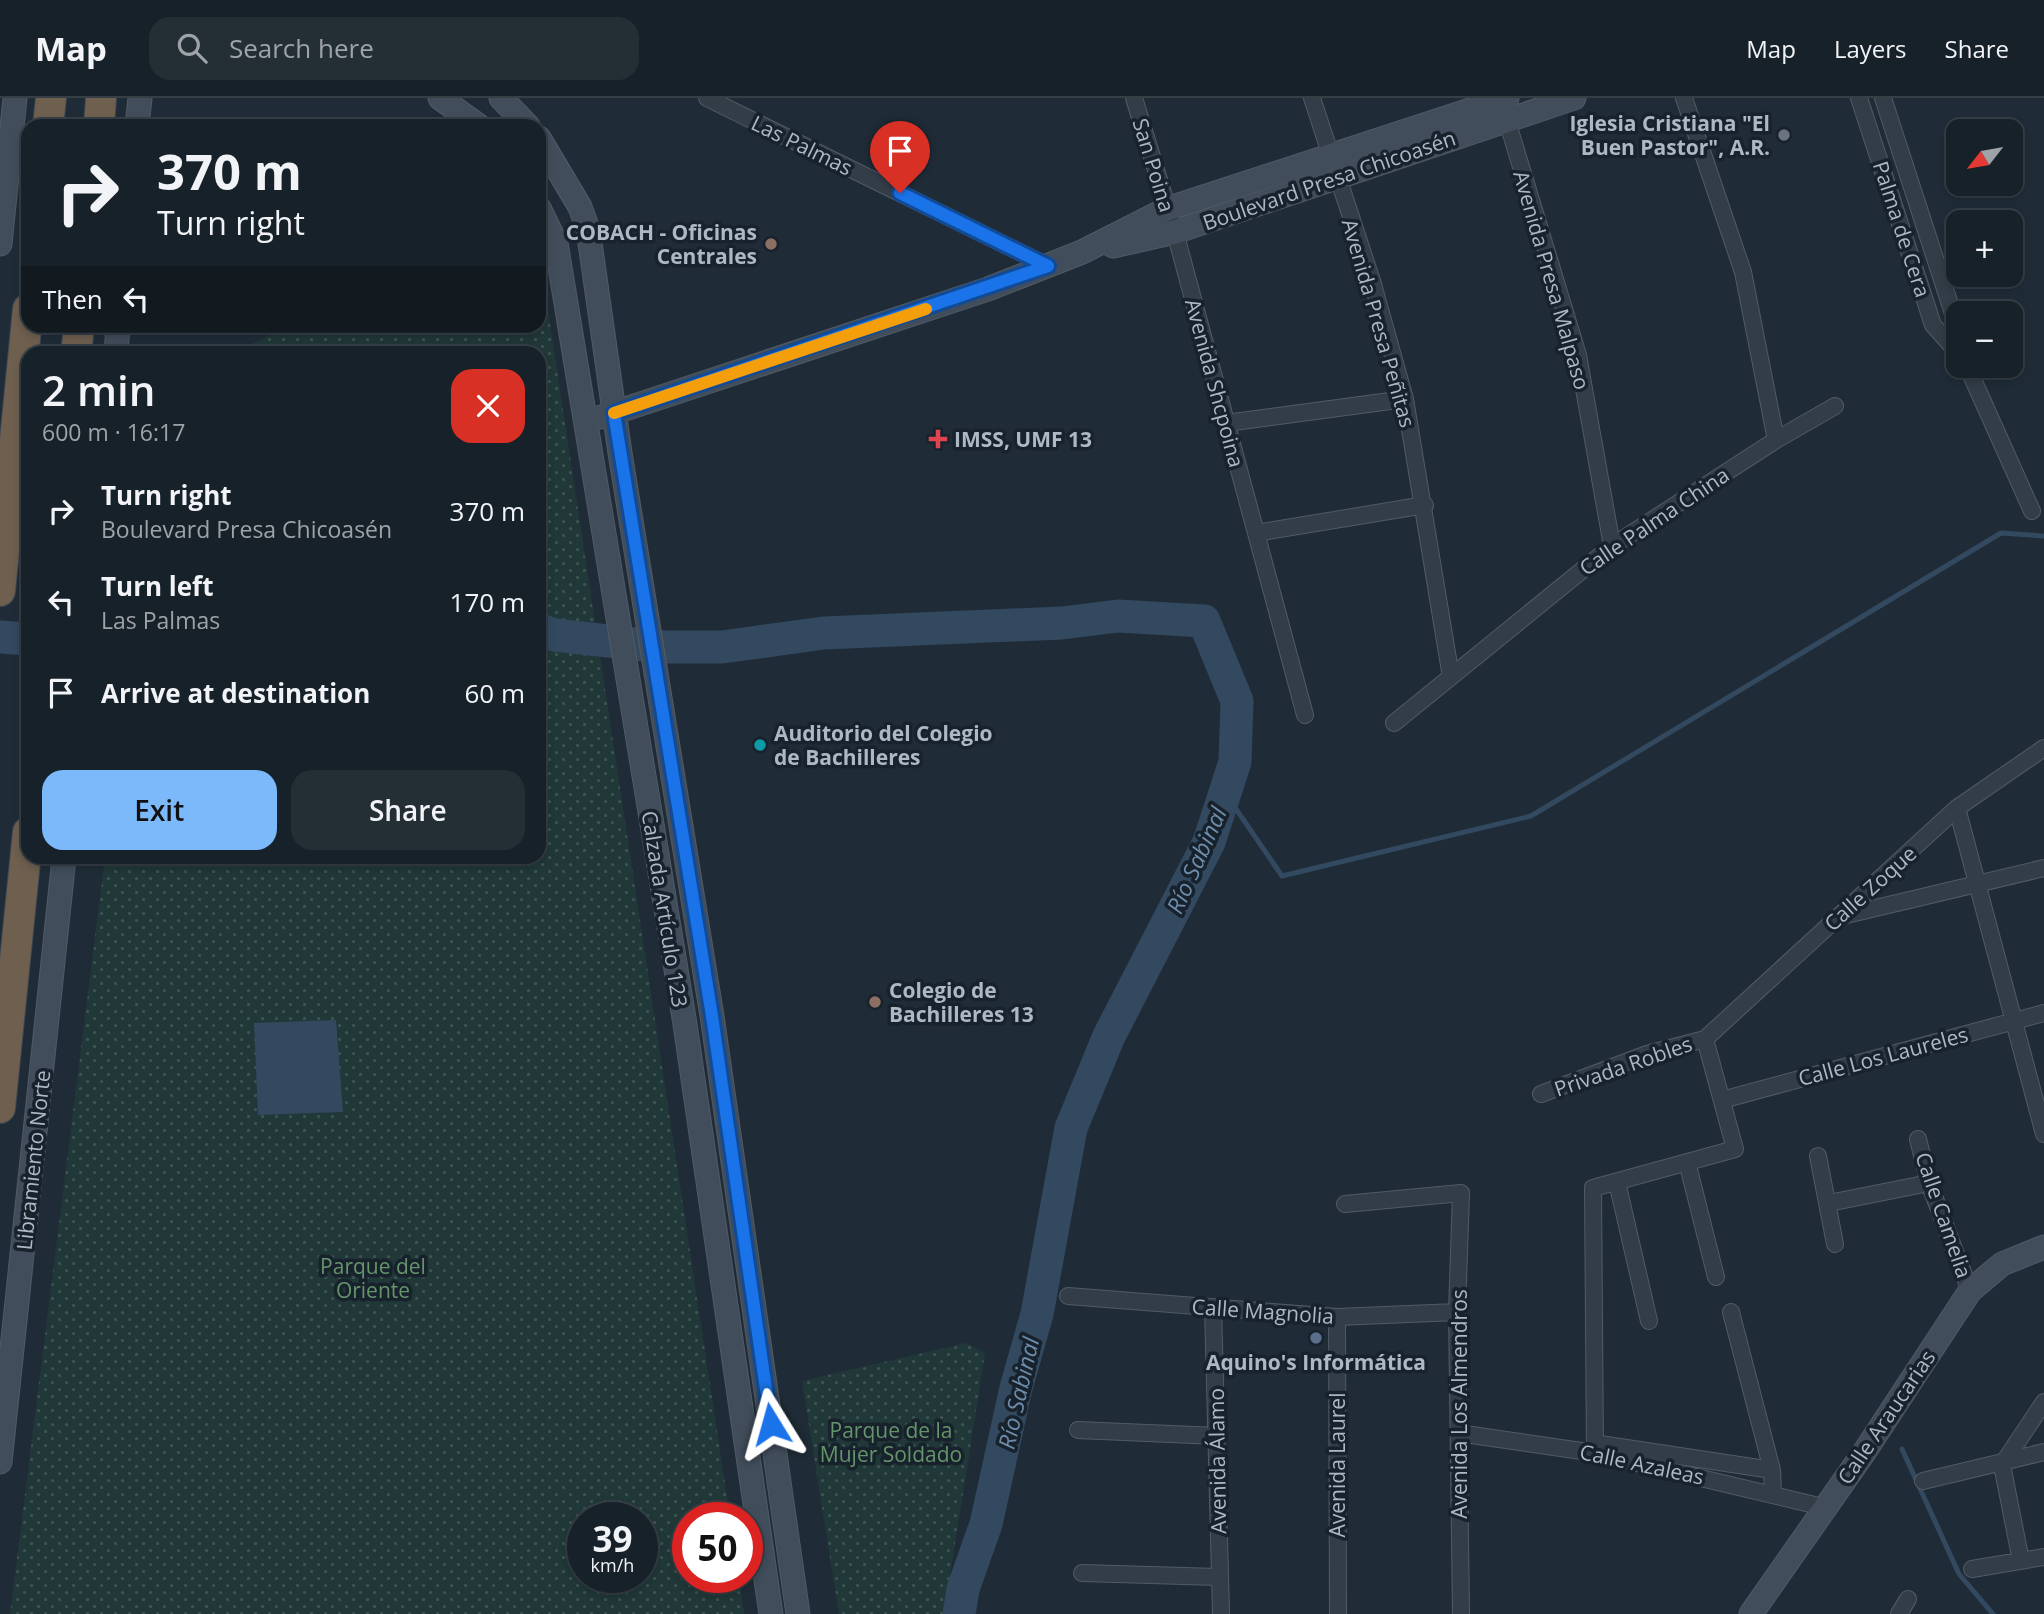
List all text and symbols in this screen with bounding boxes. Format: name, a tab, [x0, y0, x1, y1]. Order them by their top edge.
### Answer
search box	[149, 17, 639, 80]
text: Map	[35, 26, 107, 71]
icon: search	[173, 29, 211, 67]
text: Search here	[229, 30, 374, 66]
text: Map	[1746, 32, 1796, 65]
text: Layers	[1834, 32, 1907, 65]
text: Share	[1945, 32, 2009, 65]
street label: Las Palmas	[747, 109, 857, 181]
place label: Iglesia Cristiana "El Buen Pastor", A.R.	[1569, 109, 1770, 161]
street label: San Poina	[1126, 115, 1182, 215]
north arrow	[1946, 119, 2023, 196]
map controls	[1946, 119, 2023, 378]
pin	[870, 121, 930, 193]
street label: Boulevard Presa Chicoasén	[1199, 123, 1459, 237]
marker: Iglesia Cristiana "El Buen Pastor", A.R.	[1776, 127, 1792, 143]
icon: arrive	[881, 132, 919, 170]
text: 370 m	[157, 138, 302, 204]
icon: right	[42, 147, 133, 238]
street label: Palma de Cera	[1867, 157, 1937, 301]
street label: Avenida Presa Malpaso	[1507, 167, 1597, 393]
text: Turn right	[157, 201, 305, 244]
button: +	[1946, 210, 2023, 287]
street label: Avenida Presa Peñitas	[1336, 216, 1422, 430]
place label: COBACH - Oficinas Centrales	[566, 218, 757, 270]
marker: COBACH - Oficinas Centrales	[763, 236, 779, 252]
icon: left	[117, 280, 155, 318]
text: Then	[42, 281, 103, 317]
street label: Avenida Shcpoina	[1179, 296, 1251, 470]
button: −	[1946, 301, 2023, 378]
text: 2 min	[42, 361, 155, 418]
button: close	[451, 369, 525, 443]
text: 600 m · 16:17	[42, 416, 185, 448]
place label: IMSS, UMF 13	[954, 425, 1092, 453]
marker: IMSS, UMF 13	[928, 429, 948, 449]
street label: Calle Palma China	[1574, 460, 1734, 582]
text: Turn right	[101, 477, 232, 513]
icon: right	[42, 492, 80, 530]
text: 370 m	[450, 493, 525, 529]
text: Boulevard Presa Chicoasén	[101, 513, 392, 545]
text: Turn left	[101, 568, 213, 604]
icon: left	[42, 583, 80, 621]
text: 170 m	[450, 584, 525, 620]
text: Las Palmas	[101, 604, 220, 636]
icon: arrive	[42, 674, 80, 712]
text: Arrive at destination	[101, 675, 370, 711]
text: 60 m	[464, 675, 525, 711]
place label: Auditorio del Colegio de Bachilleres	[774, 719, 993, 771]
marker: Auditorio del Colegio de Bachilleres	[752, 737, 768, 753]
button: Exit	[42, 770, 277, 850]
button: Share	[291, 770, 525, 850]
water label: Río Sabinal	[1158, 801, 1234, 918]
street label: Calzada Artículo 123	[636, 809, 694, 1009]
street label: Calle Zoque	[1818, 839, 1922, 937]
place label: Colegio de Bachilleres 13	[889, 976, 1034, 1028]
marker: Colegio de Bachilleres 13	[867, 994, 883, 1010]
street label: Calle Los Laureles	[1795, 1020, 1971, 1092]
street label: Privada Robles	[1550, 1029, 1696, 1103]
street label: Libramiento Norte	[10, 1069, 56, 1251]
street label: Calle Camelia	[1909, 1148, 1979, 1282]
park label: Parque del Oriente	[320, 1252, 426, 1304]
street label: Avenida Los Almendros	[1445, 1289, 1473, 1519]
street label: Calle Magnolia	[1191, 1292, 1335, 1330]
marker: Aquino's Informática	[1308, 1330, 1324, 1346]
water label: Río Sabinal	[990, 1333, 1047, 1452]
street label: Calle Araucarias	[1831, 1344, 1941, 1490]
place label: Aquino's Informática	[1206, 1348, 1426, 1376]
position arrow	[734, 1387, 808, 1461]
street label: Avenida Álamo	[1202, 1388, 1232, 1534]
street label: Avenida Laurel	[1323, 1393, 1351, 1537]
park label: Parque de la Mujer Soldado	[820, 1416, 962, 1468]
street label: Calle Azaleas	[1577, 1437, 1707, 1491]
speed limit sign: 50	[672, 1502, 763, 1593]
text: 39	[592, 1515, 633, 1562]
text: km/h	[591, 1553, 634, 1577]

